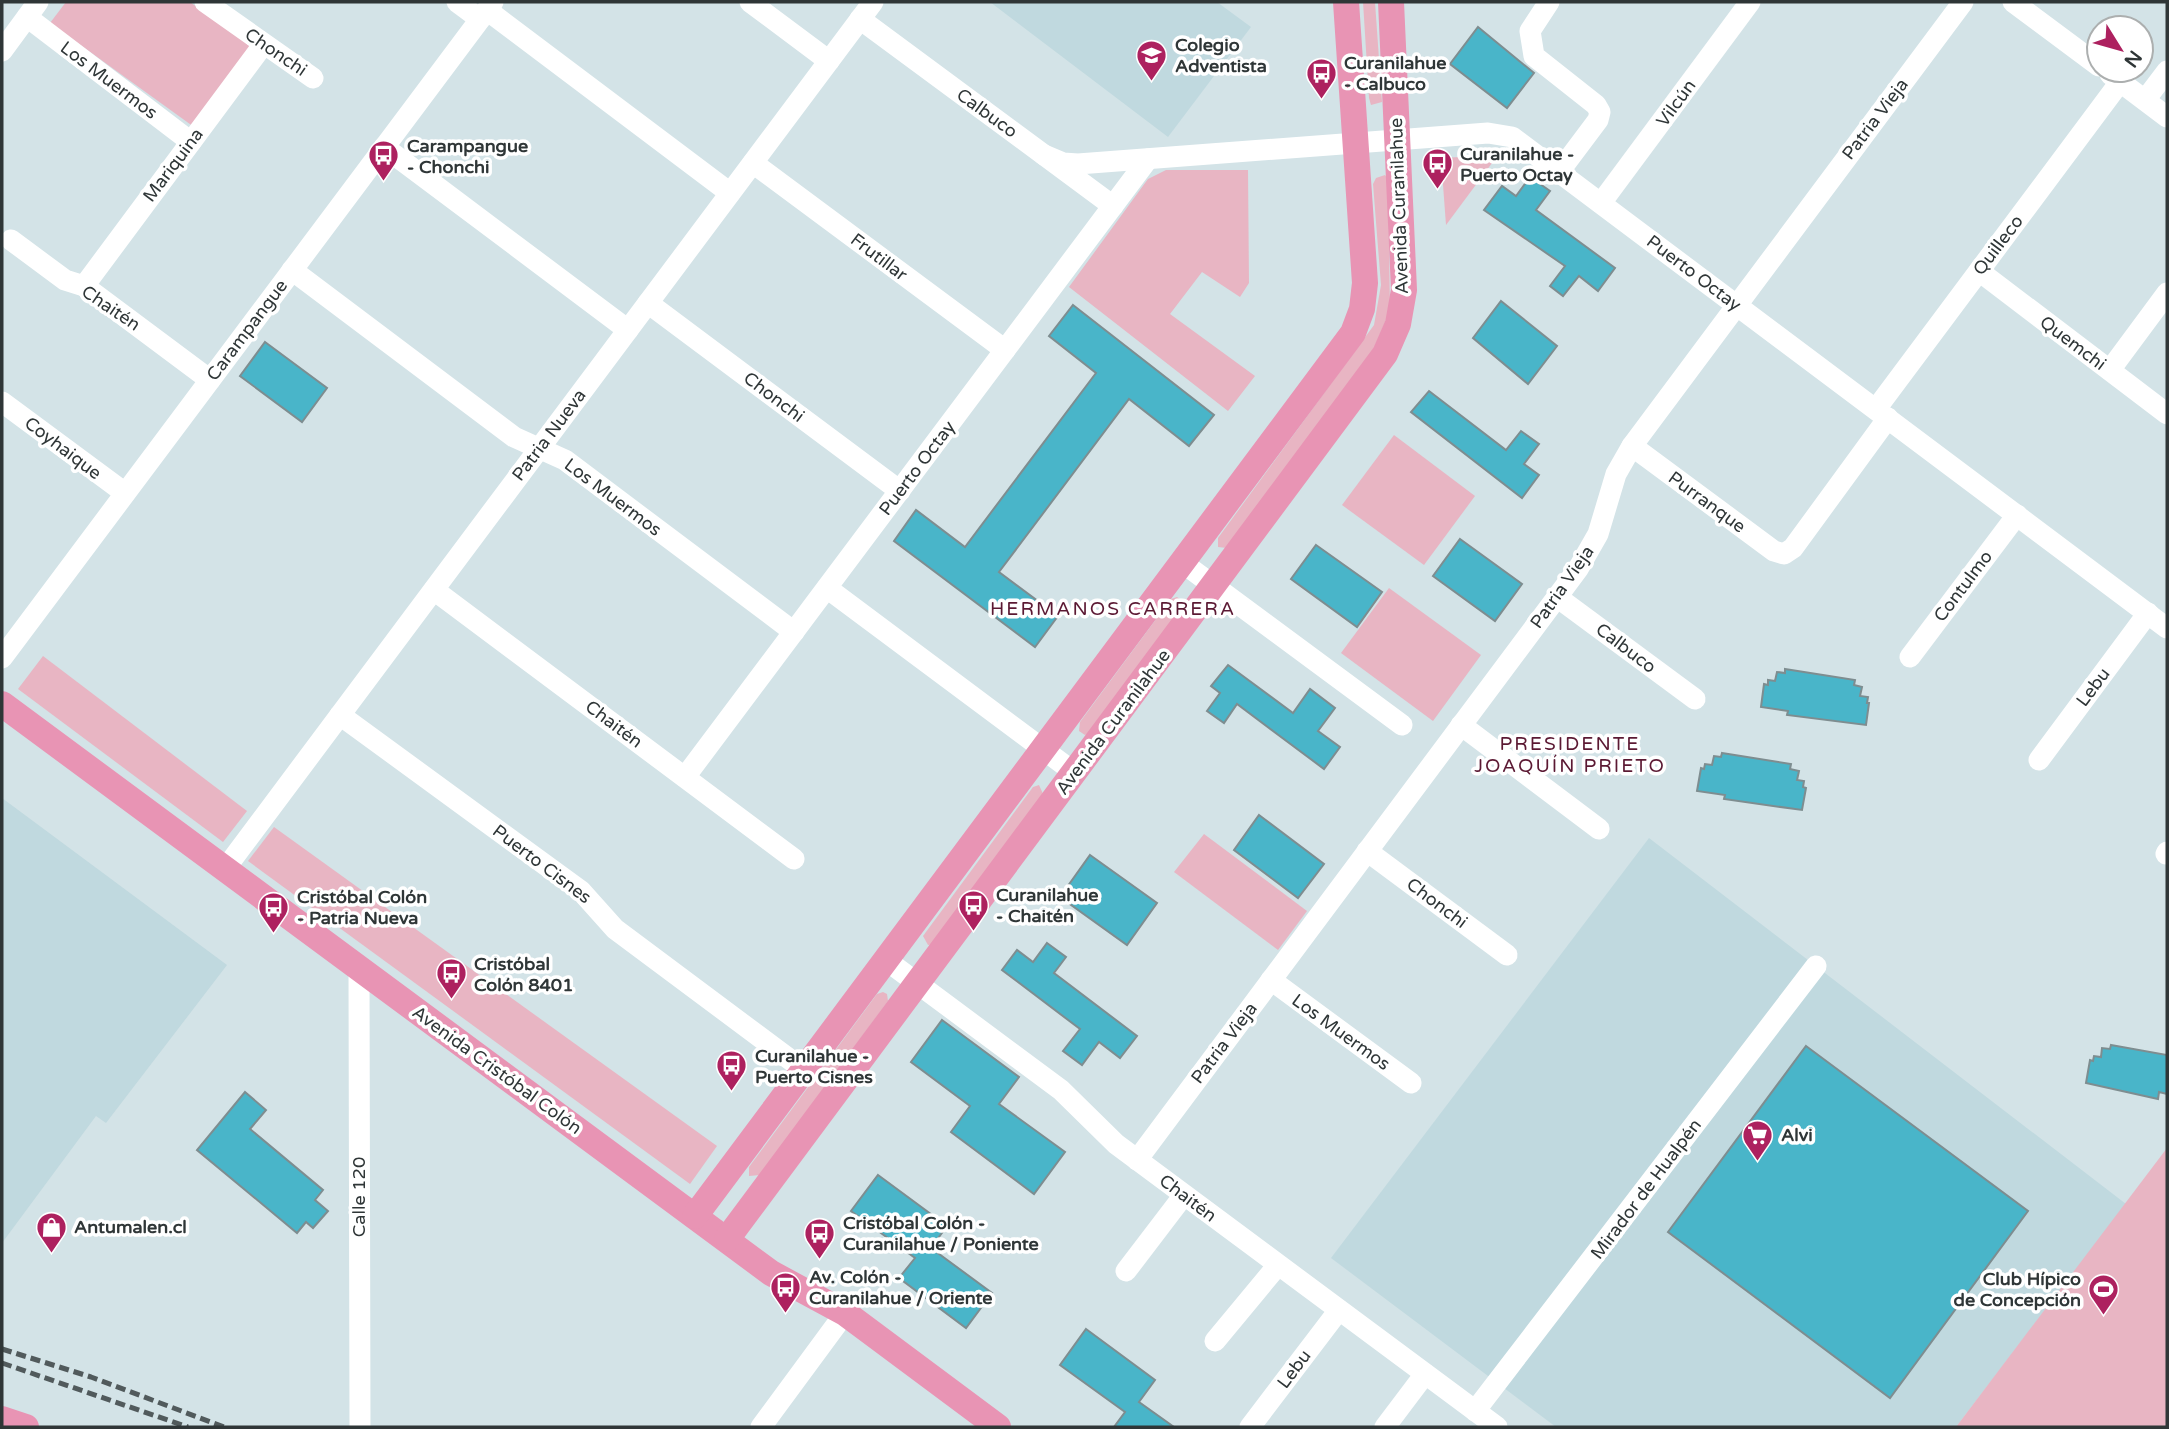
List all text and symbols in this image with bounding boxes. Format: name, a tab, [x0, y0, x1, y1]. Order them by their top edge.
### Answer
north arrow	[2085, 14, 2155, 84]
street label: Chonchi	[241, 23, 311, 81]
place label: Colegio Adventista	[1175, 34, 1267, 77]
street label: Los Muermos	[56, 36, 162, 124]
school or university icon: Colegio Adventista	[1135, 38, 1169, 82]
text: N	[2119, 46, 2146, 71]
place label: Curanilahue - Calbuco	[1344, 52, 1446, 95]
bus stop icon: Curanilahue - Calbuco	[1304, 56, 1338, 100]
street label: Patria Vieja	[1837, 74, 1913, 164]
street label: Vilcún	[1652, 75, 1700, 131]
street label: Calbuco	[952, 84, 1022, 142]
street label: Avenida Curanilahue	[1385, 117, 1413, 295]
street label: Mariquina	[138, 124, 208, 206]
place label: Carampangue - Chonchi	[407, 135, 528, 178]
bus stop icon: Carampangue - Chonchi	[367, 139, 401, 183]
place label: Curanilahue - Puerto Octay	[1460, 143, 1574, 186]
bus stop icon: Curanilahue - Puerto Octay	[1420, 147, 1454, 191]
street label: Quilleco	[1968, 211, 2028, 279]
street label: Frutillar	[846, 228, 912, 286]
street label: Puerto Octay	[1642, 230, 1746, 316]
street label: Carampangue	[202, 275, 292, 385]
street label: Chaitén	[77, 280, 145, 336]
street label: Quemchi	[2036, 311, 2110, 375]
street label: Chonchi	[739, 367, 809, 427]
street label: Patria Nueva	[507, 385, 591, 485]
street label: Coyhaique	[20, 412, 106, 484]
street label: Puerto Octay	[874, 416, 960, 520]
street label: Los Muermos	[560, 453, 666, 541]
street label: Purranque	[1664, 467, 1750, 537]
street label: Patria Vieja	[1525, 541, 1599, 633]
street label: Contulmo	[1929, 546, 1997, 626]
district label: HERMANOS CARRERA	[990, 598, 1236, 620]
street label: Calbuco	[1591, 618, 1661, 678]
street label: Avenida Curanilahue	[1051, 645, 1175, 799]
street label: Lebu	[2071, 663, 2115, 711]
street label: Chaitén	[581, 695, 647, 753]
district label: PRESIDENTE JOAQUÍN PRIETO	[1474, 733, 1666, 777]
street label: Puerto Cisnes	[488, 820, 596, 908]
street label: Chonchi	[1402, 873, 1472, 933]
place label: Curanilahue - Chaitén	[996, 884, 1098, 927]
place label: Cristóbal Colón - Patria Nueva	[297, 886, 427, 929]
bus stop icon: Curanilahue - Chaitén	[956, 888, 990, 932]
bus stop icon: Cristóbal Colón - Patria Nueva	[257, 890, 291, 934]
place label: Cristóbal Colón 8401	[474, 953, 573, 996]
bus stop icon: Cristóbal Colón 8401	[434, 957, 468, 1001]
street label: Los Muermos	[1288, 989, 1394, 1075]
street label: Patria Vieja	[1186, 998, 1262, 1088]
street label: Avenida Cristóbal Colón	[408, 1001, 586, 1139]
place label: Curanilahue - Puerto Cisnes	[755, 1045, 873, 1088]
bus stop icon: Curanilahue - Puerto Cisnes	[715, 1049, 749, 1093]
street label: Mirador de Hualpén	[1586, 1114, 1706, 1264]
supermarket icon: Alvi	[1741, 1118, 1775, 1162]
place label: Alvi	[1781, 1124, 1813, 1146]
street label: Calle 120	[348, 1157, 370, 1237]
street label: Chaitén	[1155, 1169, 1221, 1227]
shop icon: Antumalen.cl	[34, 1210, 68, 1254]
place label: Cristóbal Colón - Curanilahue / Poniente	[843, 1212, 1039, 1255]
place label: Antumalen.cl	[74, 1216, 187, 1238]
bus stop icon: Cristóbal Colón - Curanilahue / Poniente	[803, 1216, 837, 1260]
place label: Av. Colón - Curanilahue / Oriente	[809, 1266, 992, 1309]
place label: Club Hípico de Concepción	[1954, 1268, 2081, 1311]
bus stop icon: Av. Colón - Curanilahue / Oriente	[769, 1270, 803, 1314]
sports icon: Club Hípico de Concepción	[2087, 1272, 2121, 1316]
street label: Lebu	[1272, 1345, 1316, 1393]

